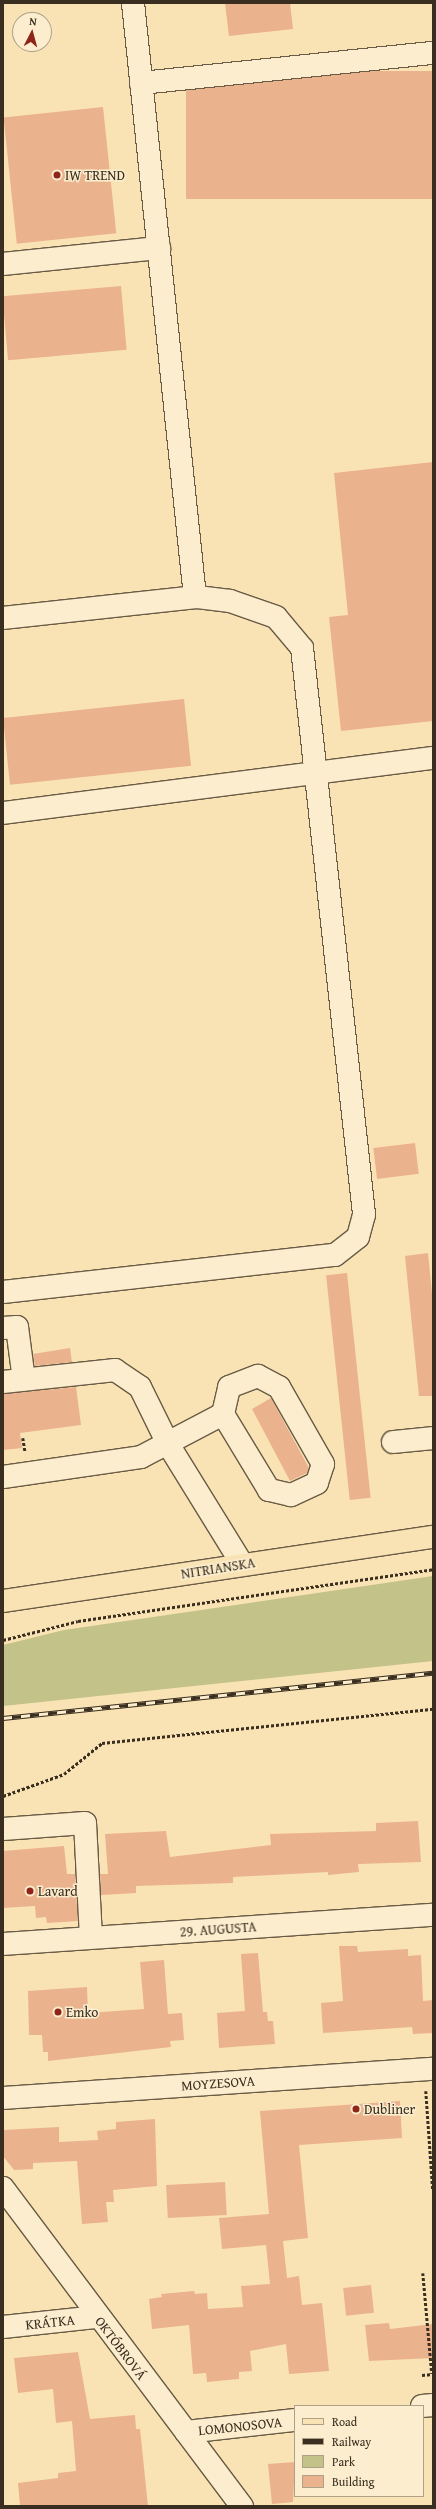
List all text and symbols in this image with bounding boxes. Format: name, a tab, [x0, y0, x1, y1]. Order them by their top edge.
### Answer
north arrow	[12, 12, 52, 52]
text: N	[29, 13, 38, 29]
place label: IW TREND	[65, 167, 125, 183]
marker: IW TREND	[52, 170, 62, 180]
street label: NITRIANSKA	[180, 1554, 256, 1582]
place label: Lavard	[38, 1883, 78, 1899]
marker: Lavard	[25, 1886, 35, 1896]
street label: 29. AUGUSTA	[179, 1918, 257, 1940]
place label: Emko	[66, 2004, 98, 2020]
marker: Emko	[53, 2007, 63, 2017]
street label: MOYZESOVA	[181, 2072, 255, 2094]
place label: Dubliner	[364, 2101, 415, 2117]
marker: Dubliner	[351, 2104, 361, 2114]
street label: KRÁTKA	[25, 2311, 75, 2333]
street label: OKTÓBROVÁ	[92, 2313, 150, 2383]
legend	[294, 2405, 424, 2497]
street label: LOMONOSOVA	[197, 2413, 283, 2439]
text: Road	[332, 2413, 357, 2430]
text: Railway	[332, 2433, 371, 2450]
text: Park	[332, 2453, 355, 2470]
text: Building	[332, 2473, 375, 2490]

